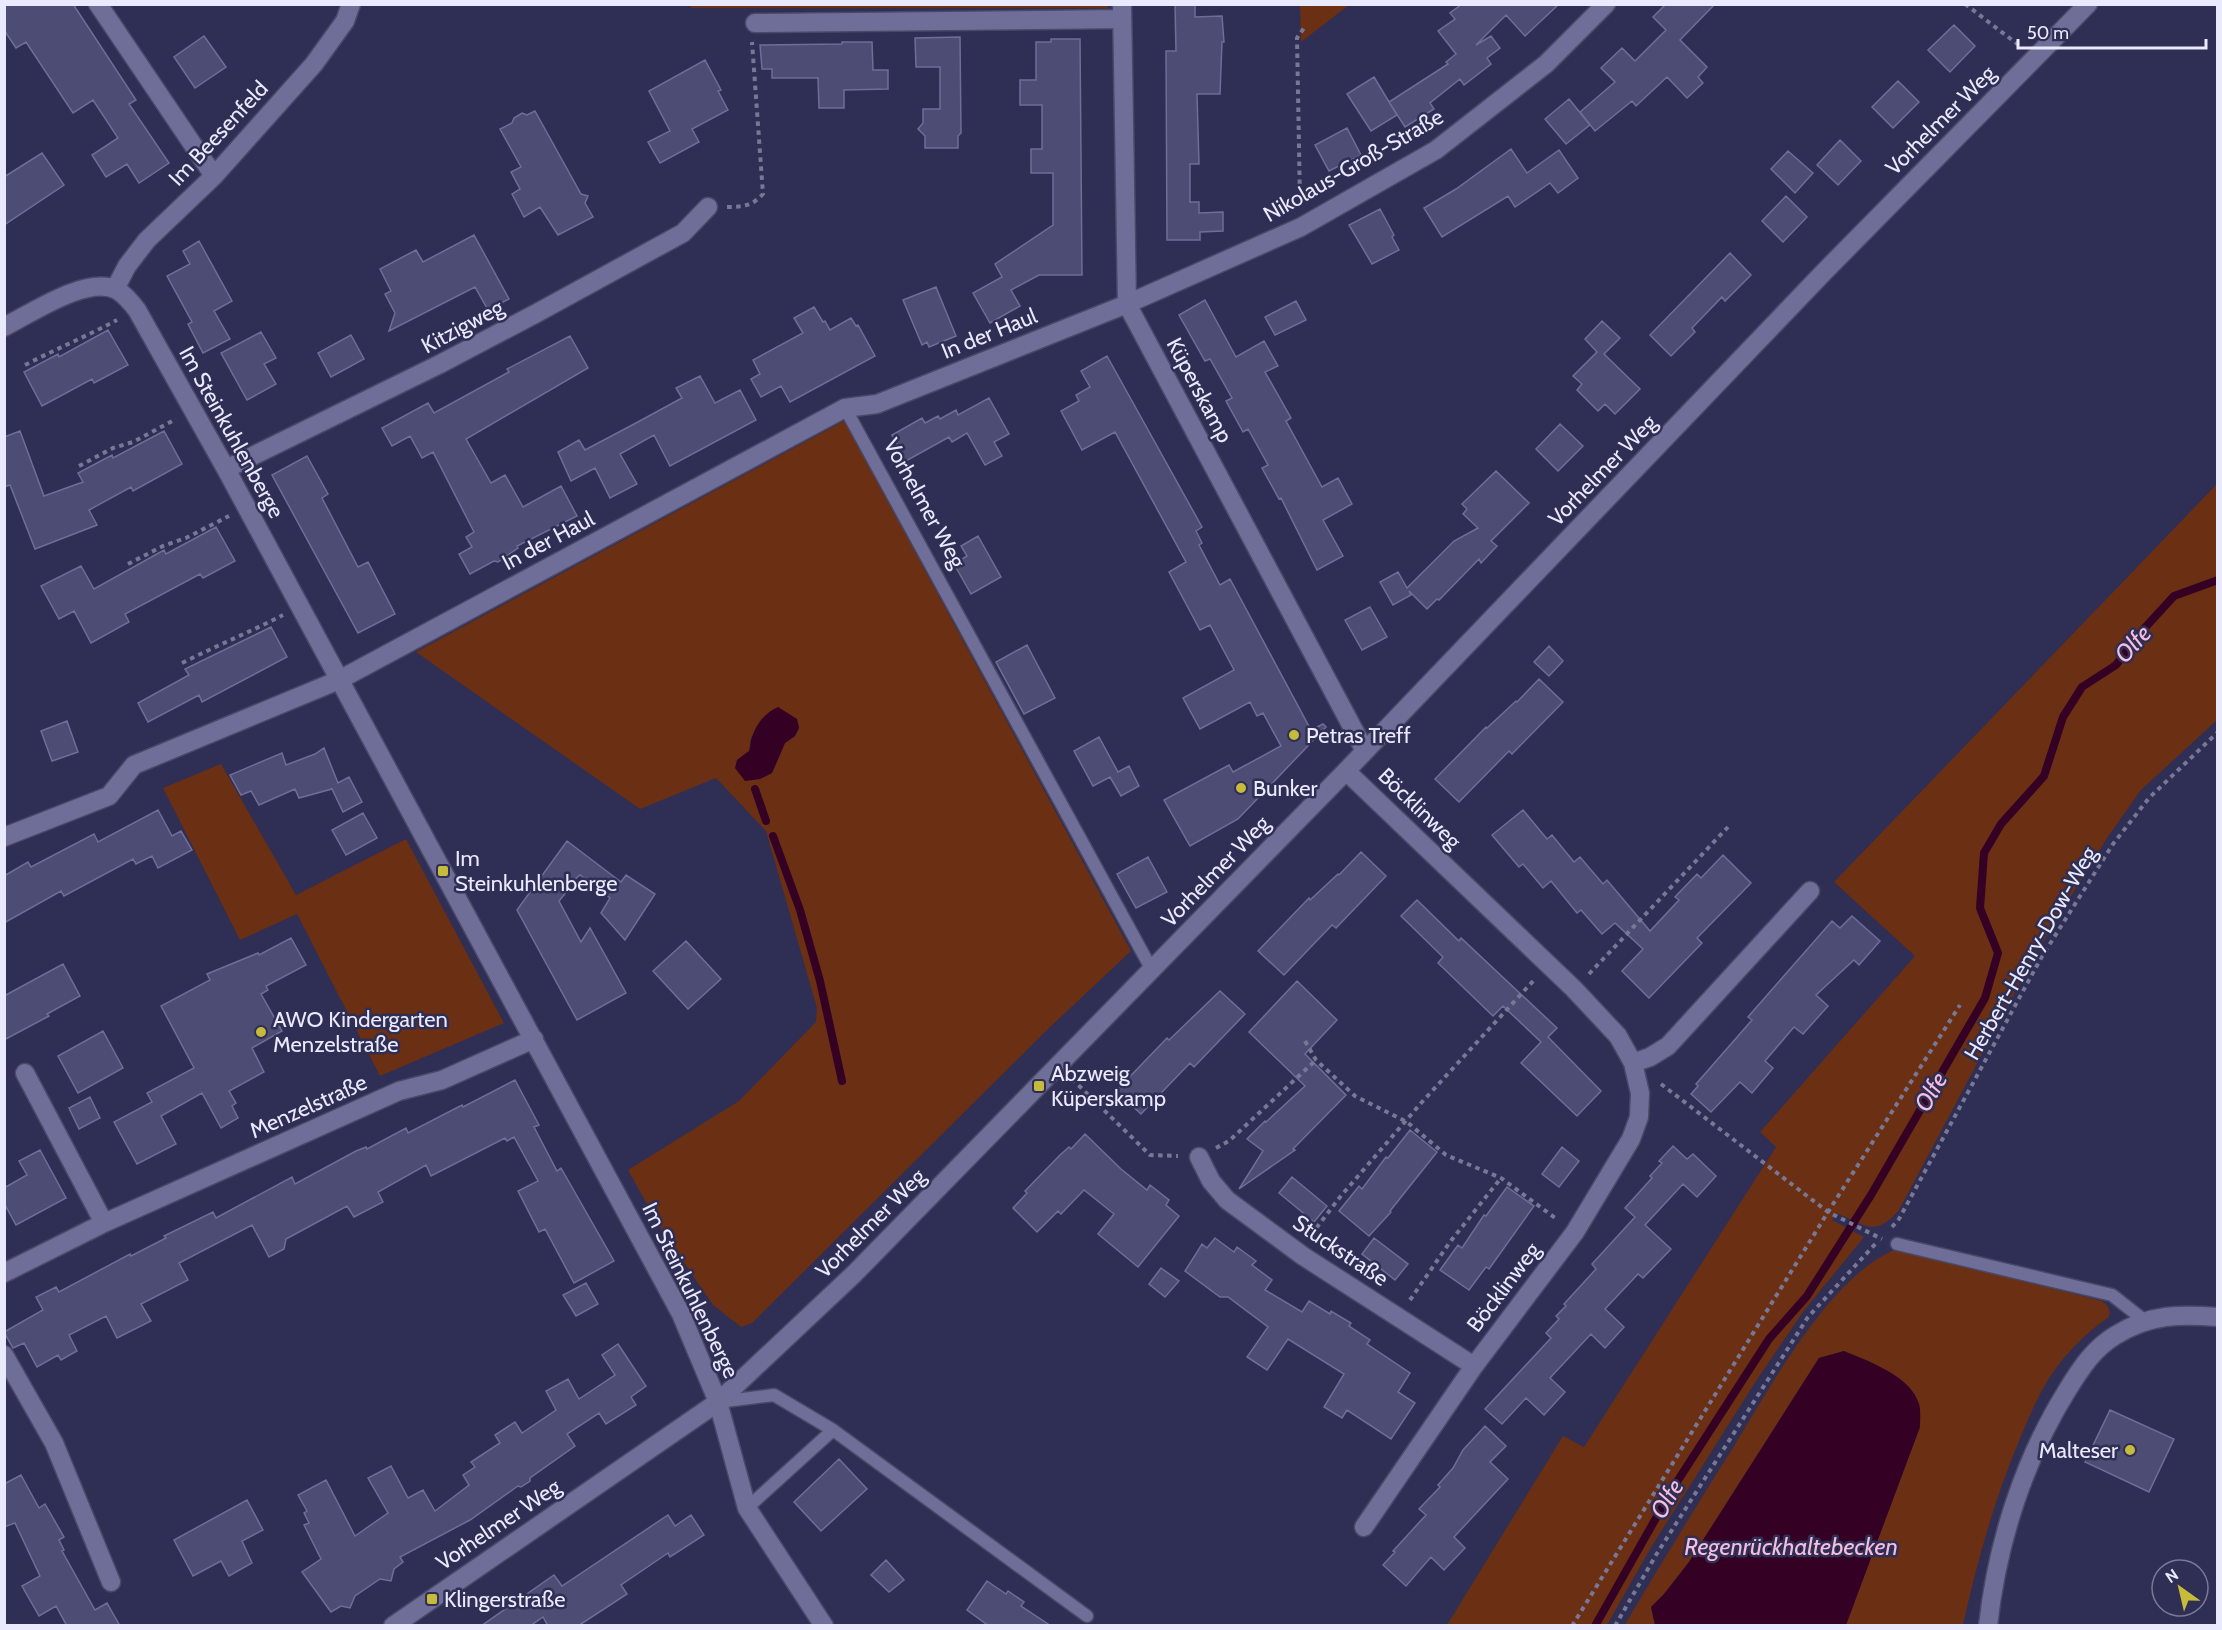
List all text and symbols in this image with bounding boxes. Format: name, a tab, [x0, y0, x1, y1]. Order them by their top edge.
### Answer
scale bar	[2018, 12, 2206, 50]
text: 50 m	[2027, 22, 2069, 44]
street label: Vorhelmer Weg	[1880, 59, 2002, 181]
street label: Im Beesenfeld	[163, 75, 274, 191]
street label: Nikolaus-Groß-Straße	[1258, 103, 1448, 228]
street label: Kitzigweg	[417, 293, 509, 359]
street label: In der Haul	[937, 302, 1042, 365]
street label: Küperskamp	[1161, 333, 1238, 447]
street label: Im Steinkuhlenberge	[173, 342, 290, 523]
street label: Vorhelmer Weg	[1543, 408, 1663, 532]
street label: Vorhelmer Weg	[878, 434, 972, 574]
street label: In der Haul	[497, 505, 600, 576]
water label: Olfe	[2108, 619, 2157, 668]
place label: Petras Treff	[1306, 722, 1411, 749]
marker: Petras Treff	[1287, 728, 1301, 742]
street label: Böcklinweg	[1372, 762, 1468, 855]
place label: Bunker	[1253, 775, 1317, 802]
marker: Bunker	[1234, 781, 1248, 795]
street label: Vorhelmer Weg	[1156, 809, 1276, 933]
street label: Herbert-Henry-Dow-Weg	[1958, 841, 2103, 1065]
place label: Im Steinkuhlenberge	[455, 845, 618, 897]
marker: Im Steinkuhlenberge	[436, 864, 450, 878]
place label: AWO Kindergarten Menzelstraße	[273, 1006, 448, 1058]
marker: AWO Kindergarten Menzelstraße	[254, 1025, 268, 1039]
place label: Abzweig Küperskamp	[1051, 1060, 1166, 1112]
water label: Olfe	[1908, 1067, 1953, 1117]
street label: Menzelstraße	[245, 1069, 371, 1144]
marker: Abzweig Küperskamp	[1032, 1079, 1046, 1093]
street label: Vorhelmer Weg	[810, 1162, 932, 1284]
street label: Im Steinkuhlenberge	[636, 1198, 745, 1383]
street label: Stuckstraße	[1288, 1209, 1393, 1292]
street label: Böcklinweg	[1461, 1236, 1546, 1337]
place label: Malteser	[2039, 1437, 2118, 1464]
marker: Malteser	[2123, 1443, 2137, 1457]
street label: Vorhelmer Weg	[431, 1472, 566, 1576]
water label: Olfe	[1644, 1474, 1689, 1524]
water label: Regenrückhaltebecken	[1684, 1532, 1898, 1561]
north arrow	[2150, 1558, 2210, 1618]
text: N	[2162, 1565, 2182, 1587]
place label: Klingerstraße	[444, 1586, 566, 1613]
marker: Klingerstraße	[425, 1592, 439, 1606]

